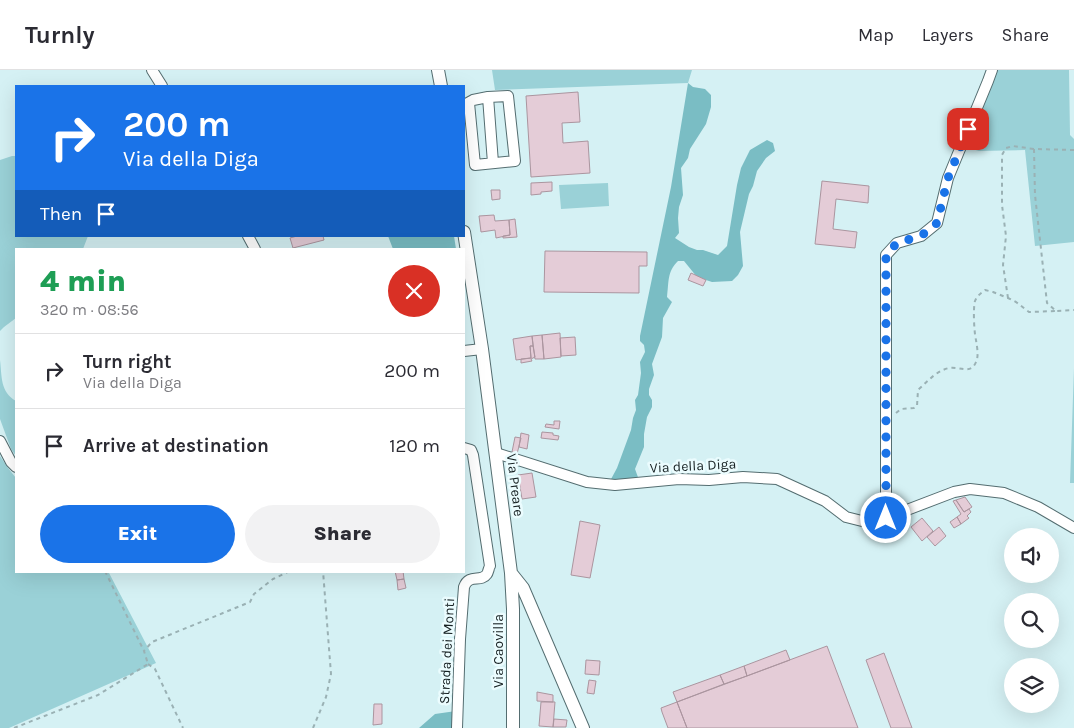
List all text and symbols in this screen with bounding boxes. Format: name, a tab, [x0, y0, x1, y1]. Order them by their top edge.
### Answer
text: Turnly	[25, 21, 95, 49]
text: Map	[858, 24, 894, 46]
text: Layers	[922, 24, 974, 46]
text: Share	[1002, 24, 1049, 46]
text: 200 m	[123, 104, 231, 145]
icon: right	[40, 105, 105, 170]
pin	[947, 108, 989, 150]
icon: arrive	[954, 115, 982, 143]
text: Via della Diga	[123, 146, 259, 172]
icon: arrive	[92, 200, 120, 228]
text: Then	[40, 203, 82, 225]
text: 4 min	[40, 263, 126, 299]
button: close	[388, 265, 440, 317]
text: 320 m · 08:56	[40, 300, 139, 319]
text: Turn right	[83, 351, 172, 373]
icon: right	[40, 357, 68, 385]
text: 200 m	[384, 360, 440, 382]
text: Via della Diga	[83, 373, 182, 392]
icon: arrive	[40, 432, 68, 460]
text: Arrive at destination	[83, 435, 269, 457]
text: 120 m	[389, 435, 440, 457]
street label: Via Preare	[503, 453, 527, 517]
street label: Via della Diga	[649, 455, 737, 477]
position arrow	[859, 491, 911, 543]
button: Exit	[40, 505, 235, 563]
button: Share	[245, 505, 440, 563]
map controls	[1004, 528, 1059, 713]
button: sound	[1004, 528, 1059, 583]
button: search	[1004, 593, 1059, 648]
street label: Strada dei Monti	[436, 598, 458, 704]
street label: Via Caovilla	[490, 614, 507, 688]
button: layers	[1004, 658, 1059, 713]

